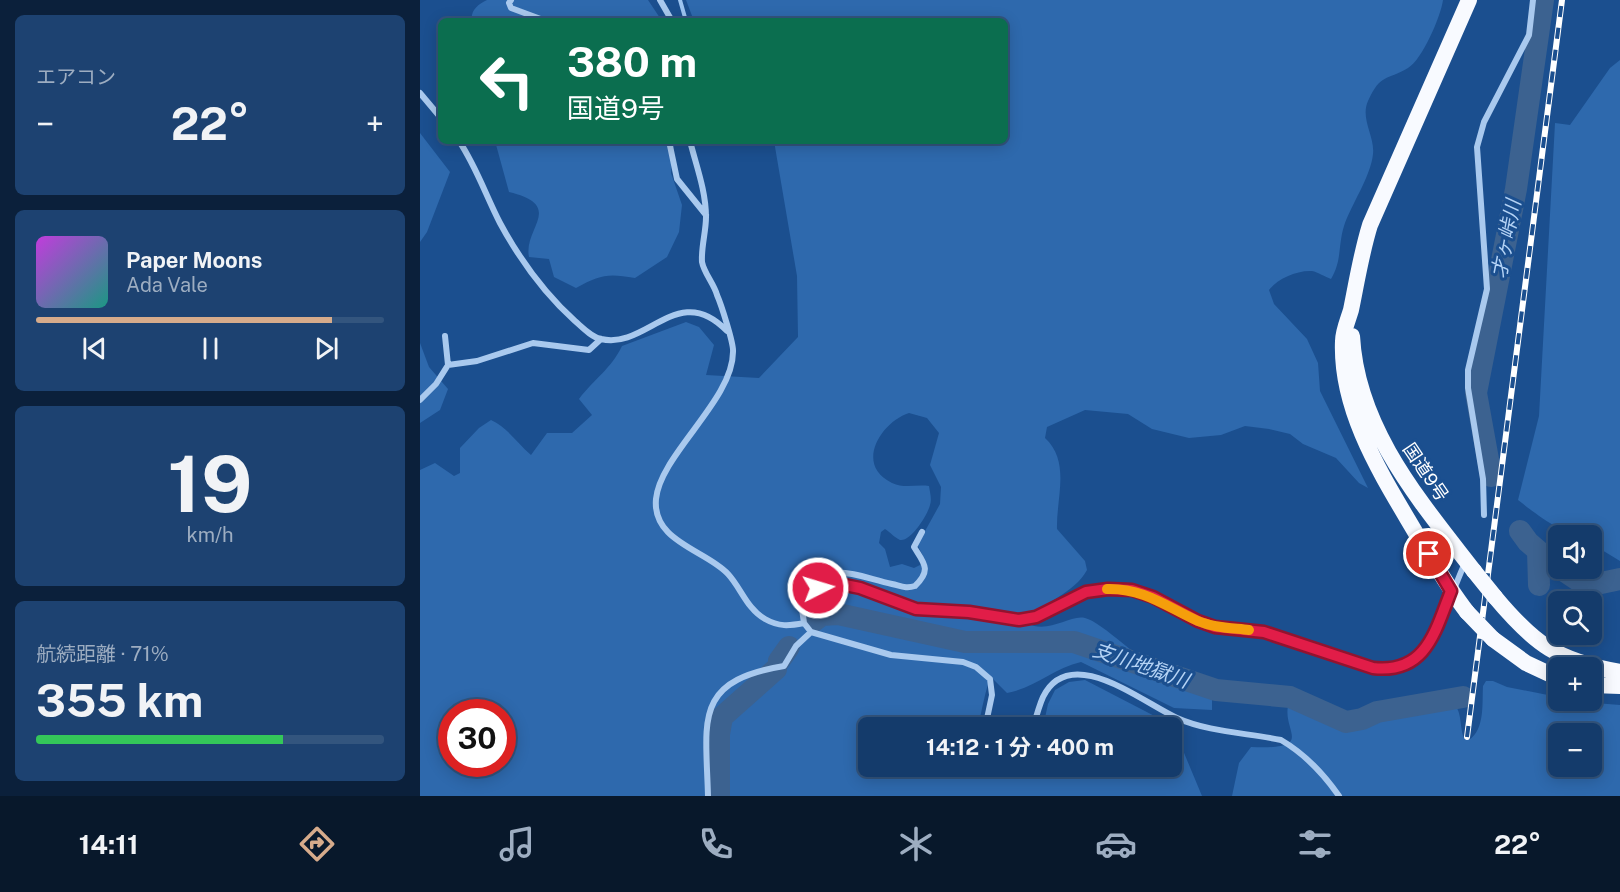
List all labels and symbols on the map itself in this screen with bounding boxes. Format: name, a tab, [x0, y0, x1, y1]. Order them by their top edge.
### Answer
water label: 才ヶ峠川	[1487, 195, 1526, 281]
street label: 国道9号	[1399, 439, 1453, 505]
pin	[1403, 528, 1454, 579]
position arrow	[786, 556, 850, 620]
water label: 支川地獄川	[1090, 637, 1194, 693]
speed limit sign: 30	[438, 699, 516, 777]

